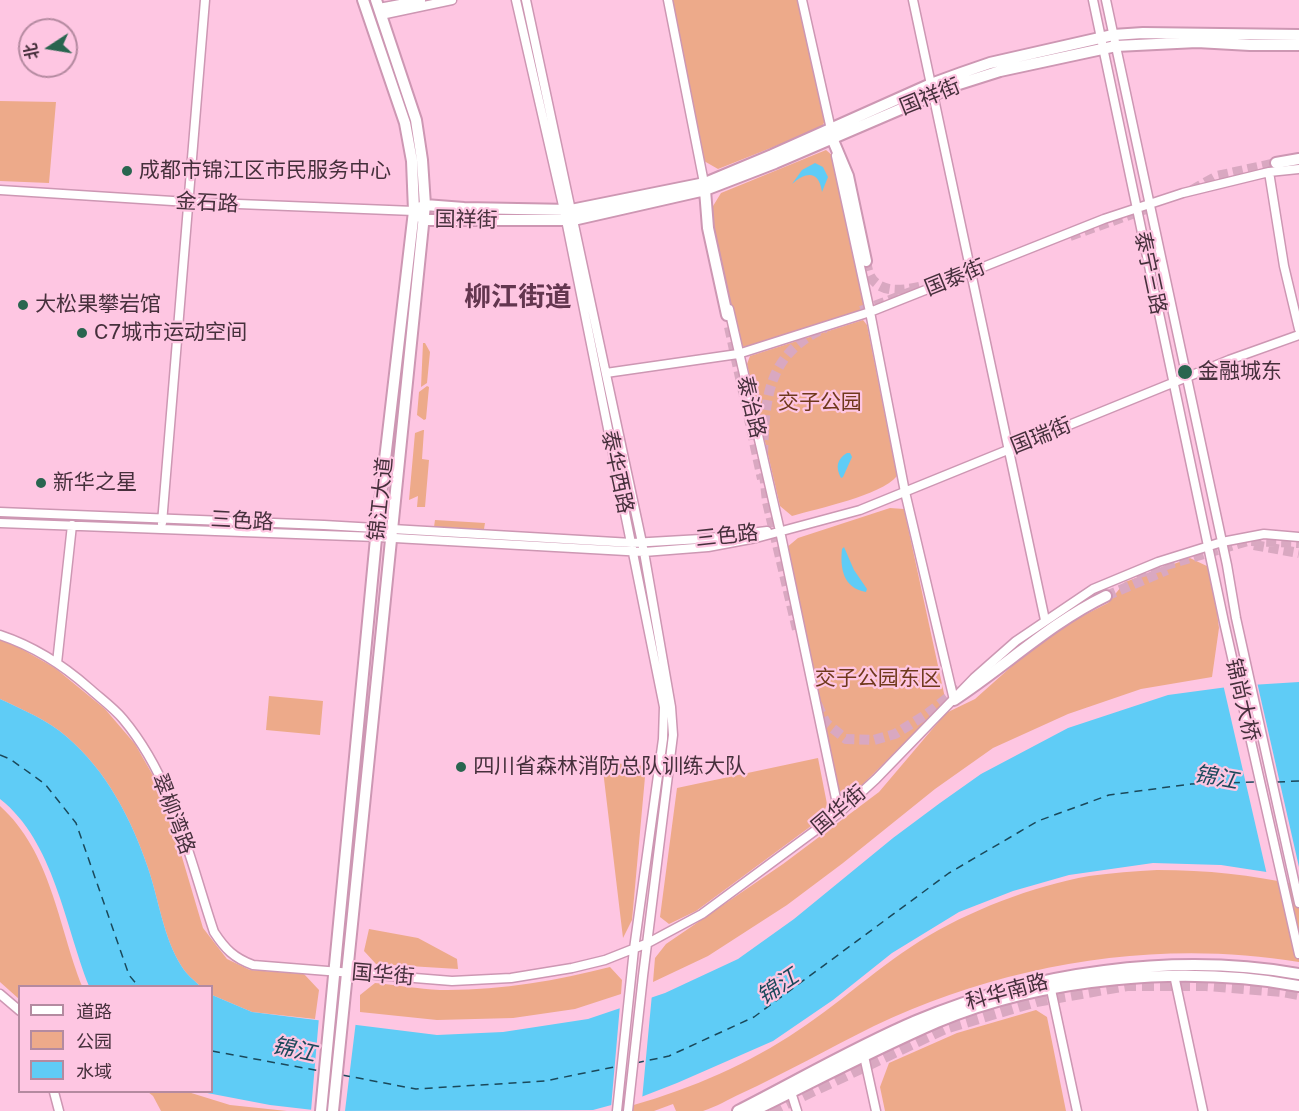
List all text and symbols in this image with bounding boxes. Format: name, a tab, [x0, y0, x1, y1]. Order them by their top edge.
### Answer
north arrow	[18, 18, 78, 78]
text: 北	[21, 42, 43, 61]
street label: 国祥街	[896, 74, 964, 120]
place label: 成都市锦江区市民服务中心	[139, 158, 391, 184]
marker: 成都市锦江区市民服务中心	[120, 164, 134, 178]
street label: 金石路	[175, 189, 239, 217]
street label: 国祥街	[434, 207, 498, 233]
street label: 泰宁三路	[1129, 229, 1171, 317]
street label: 国泰街	[921, 255, 989, 301]
district label: 柳江街道	[464, 282, 572, 314]
place label: 大松果攀岩馆	[35, 292, 161, 318]
marker: 大松果攀岩馆	[16, 298, 30, 312]
place label: C7城市运动空间	[94, 320, 247, 346]
marker: C7城市运动空间	[75, 326, 89, 340]
place label: 金融城东	[1198, 359, 1282, 385]
marker: 金融城东	[1176, 363, 1194, 381]
street label: 泰治路	[732, 373, 770, 441]
park label: 交子公园	[778, 390, 862, 416]
street label: 国瑞街	[1007, 413, 1075, 459]
street label: 泰华西路	[596, 428, 638, 516]
street label: 锦江大道	[364, 456, 398, 542]
place label: 新华之星	[53, 470, 137, 496]
marker: 新华之星	[34, 476, 48, 490]
street label: 三色路	[210, 507, 274, 535]
street label: 三色路	[694, 520, 760, 552]
street label: 锦尚大桥	[1220, 656, 1264, 744]
park label: 交子公园东区	[815, 666, 941, 692]
place label: 四川省森林消防总队训练大队	[473, 754, 746, 780]
marker: 四川省森林消防总队训练大队	[454, 760, 468, 774]
water label: 锦江	[1192, 761, 1240, 795]
street label: 翠柳湾路	[146, 770, 200, 858]
street label: 国华街	[807, 780, 871, 840]
street label: 国华街	[351, 960, 415, 990]
water label: 锦江	[752, 964, 804, 1010]
street label: 科华南路	[963, 969, 1051, 1015]
legend	[18, 985, 213, 1093]
text: 道路	[76, 1001, 112, 1022]
text: 公园	[76, 1031, 112, 1052]
water label: 锦江	[270, 1033, 318, 1067]
text: 水域	[76, 1061, 112, 1082]

